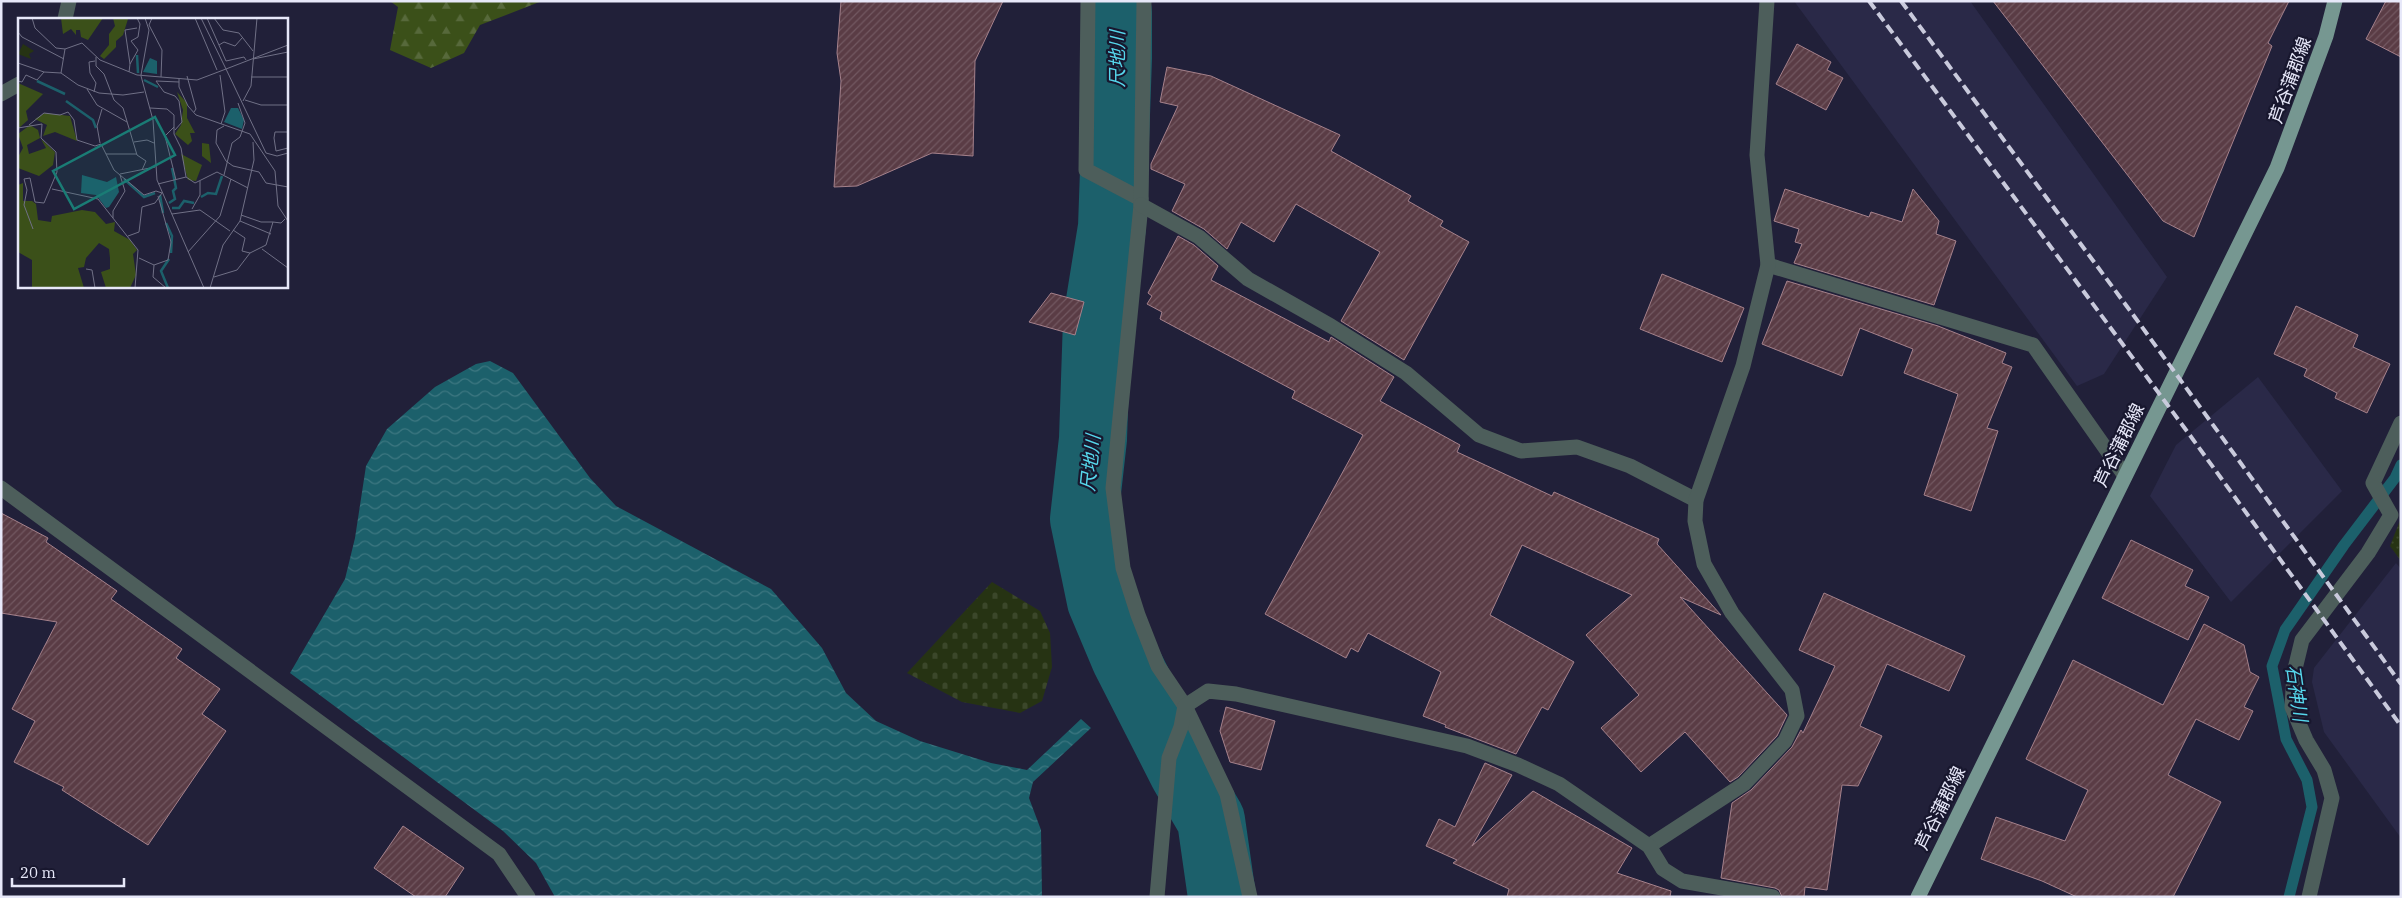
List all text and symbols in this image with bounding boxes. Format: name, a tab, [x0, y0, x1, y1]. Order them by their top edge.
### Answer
inset map	[18, 18, 288, 288]
water label: 尺地川	[1105, 29, 1129, 88]
street label: 芦谷蒲郡線	[2264, 34, 2316, 126]
street label: 芦谷蒲郡線	[2089, 400, 2149, 490]
water label: 尺地川	[1075, 431, 1105, 493]
water label: 石神川	[2281, 663, 2313, 725]
street label: 芦谷蒲郡線	[1910, 763, 1970, 853]
scale bar	[12, 856, 125, 888]
text: 20 m	[20, 863, 56, 882]

